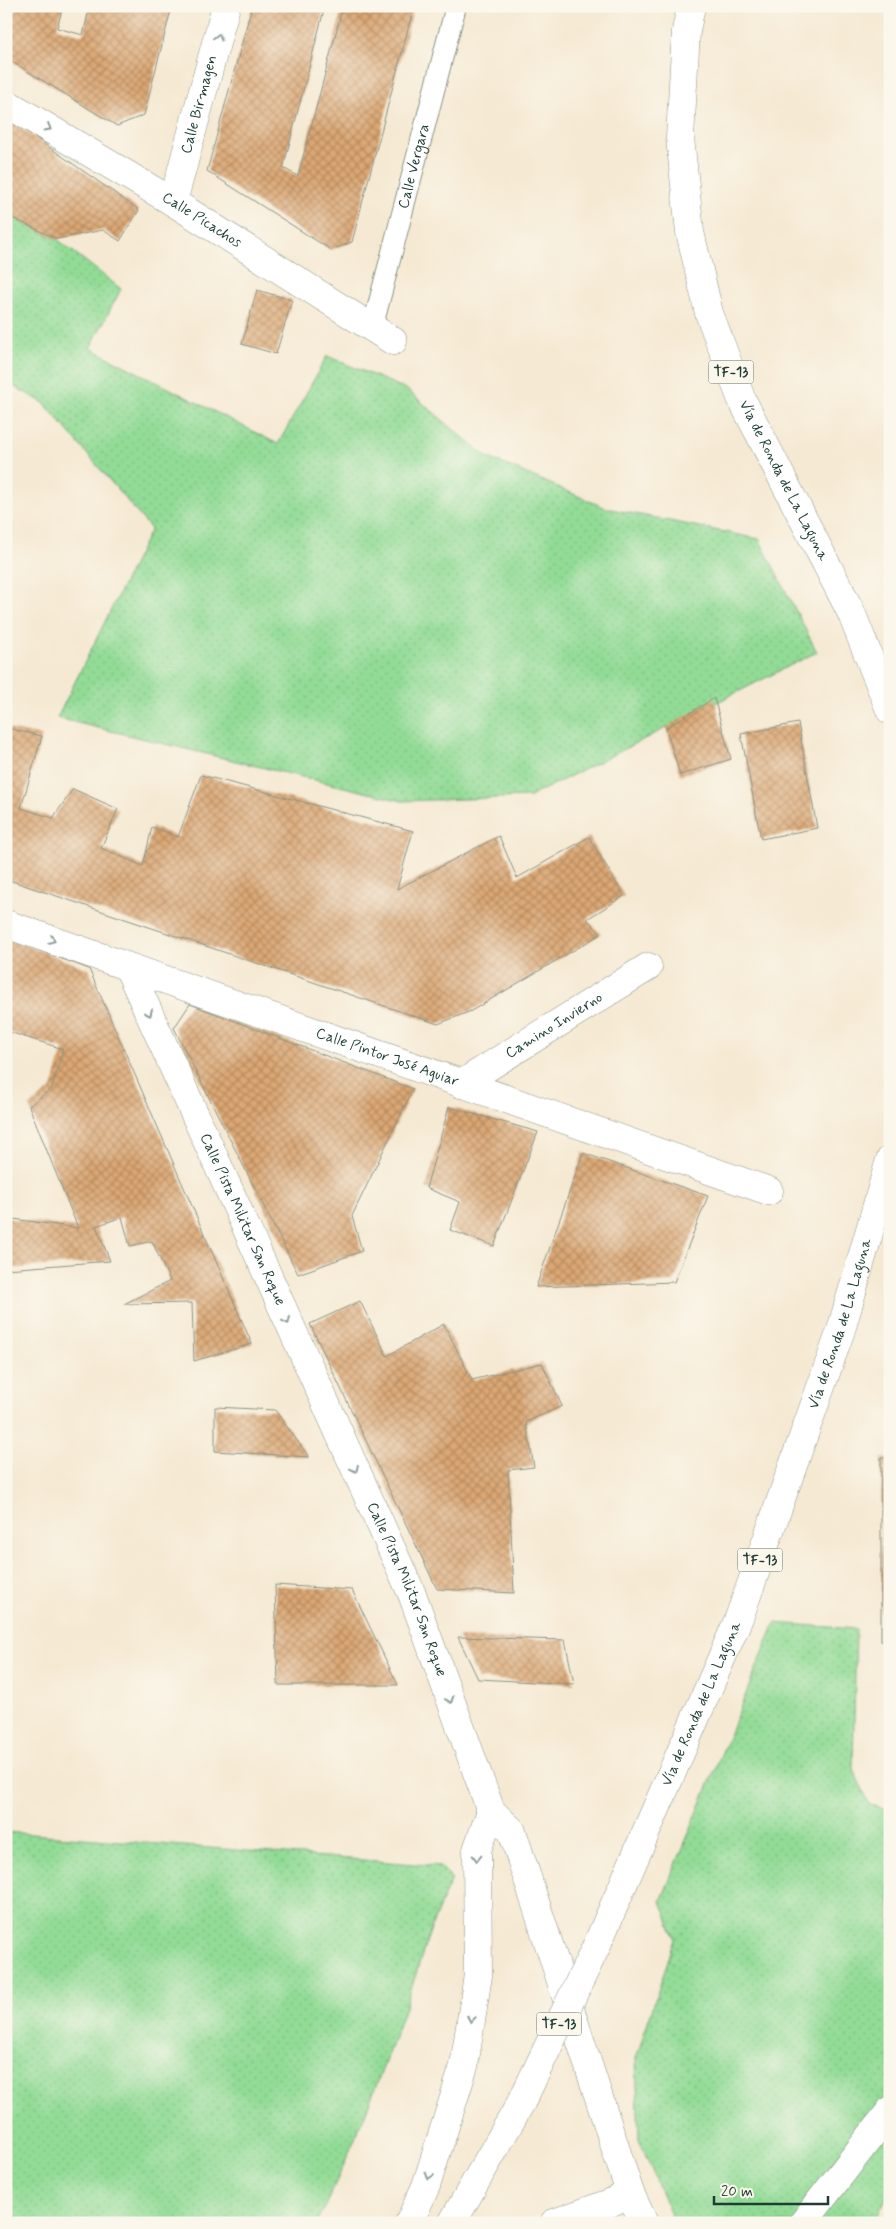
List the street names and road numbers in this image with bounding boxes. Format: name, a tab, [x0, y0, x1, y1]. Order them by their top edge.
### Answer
street label: Calle Birmagen	[176, 53, 222, 156]
street label: Calle Vergara	[394, 122, 435, 211]
street label: Calle Picachos	[158, 188, 246, 253]
road number: TF-13	[708, 361, 754, 384]
street label: Vía de Ronda de La Laguna	[734, 397, 833, 565]
street label: Camino Invierno	[502, 988, 607, 1064]
street label: Calle Pintor José Aguiar	[313, 1023, 462, 1092]
street label: Calle Pista Militar San Roque	[195, 1130, 290, 1309]
street label: Vía de Ronda de La Laguna	[804, 1235, 877, 1412]
street label: Calle Pista Militar San Roque	[362, 1499, 451, 1680]
road number: TF-13	[738, 1548, 782, 1572]
street label: Vía de Ronda de La Laguna	[657, 1618, 747, 1789]
road number: TF-13	[536, 2012, 582, 2036]

